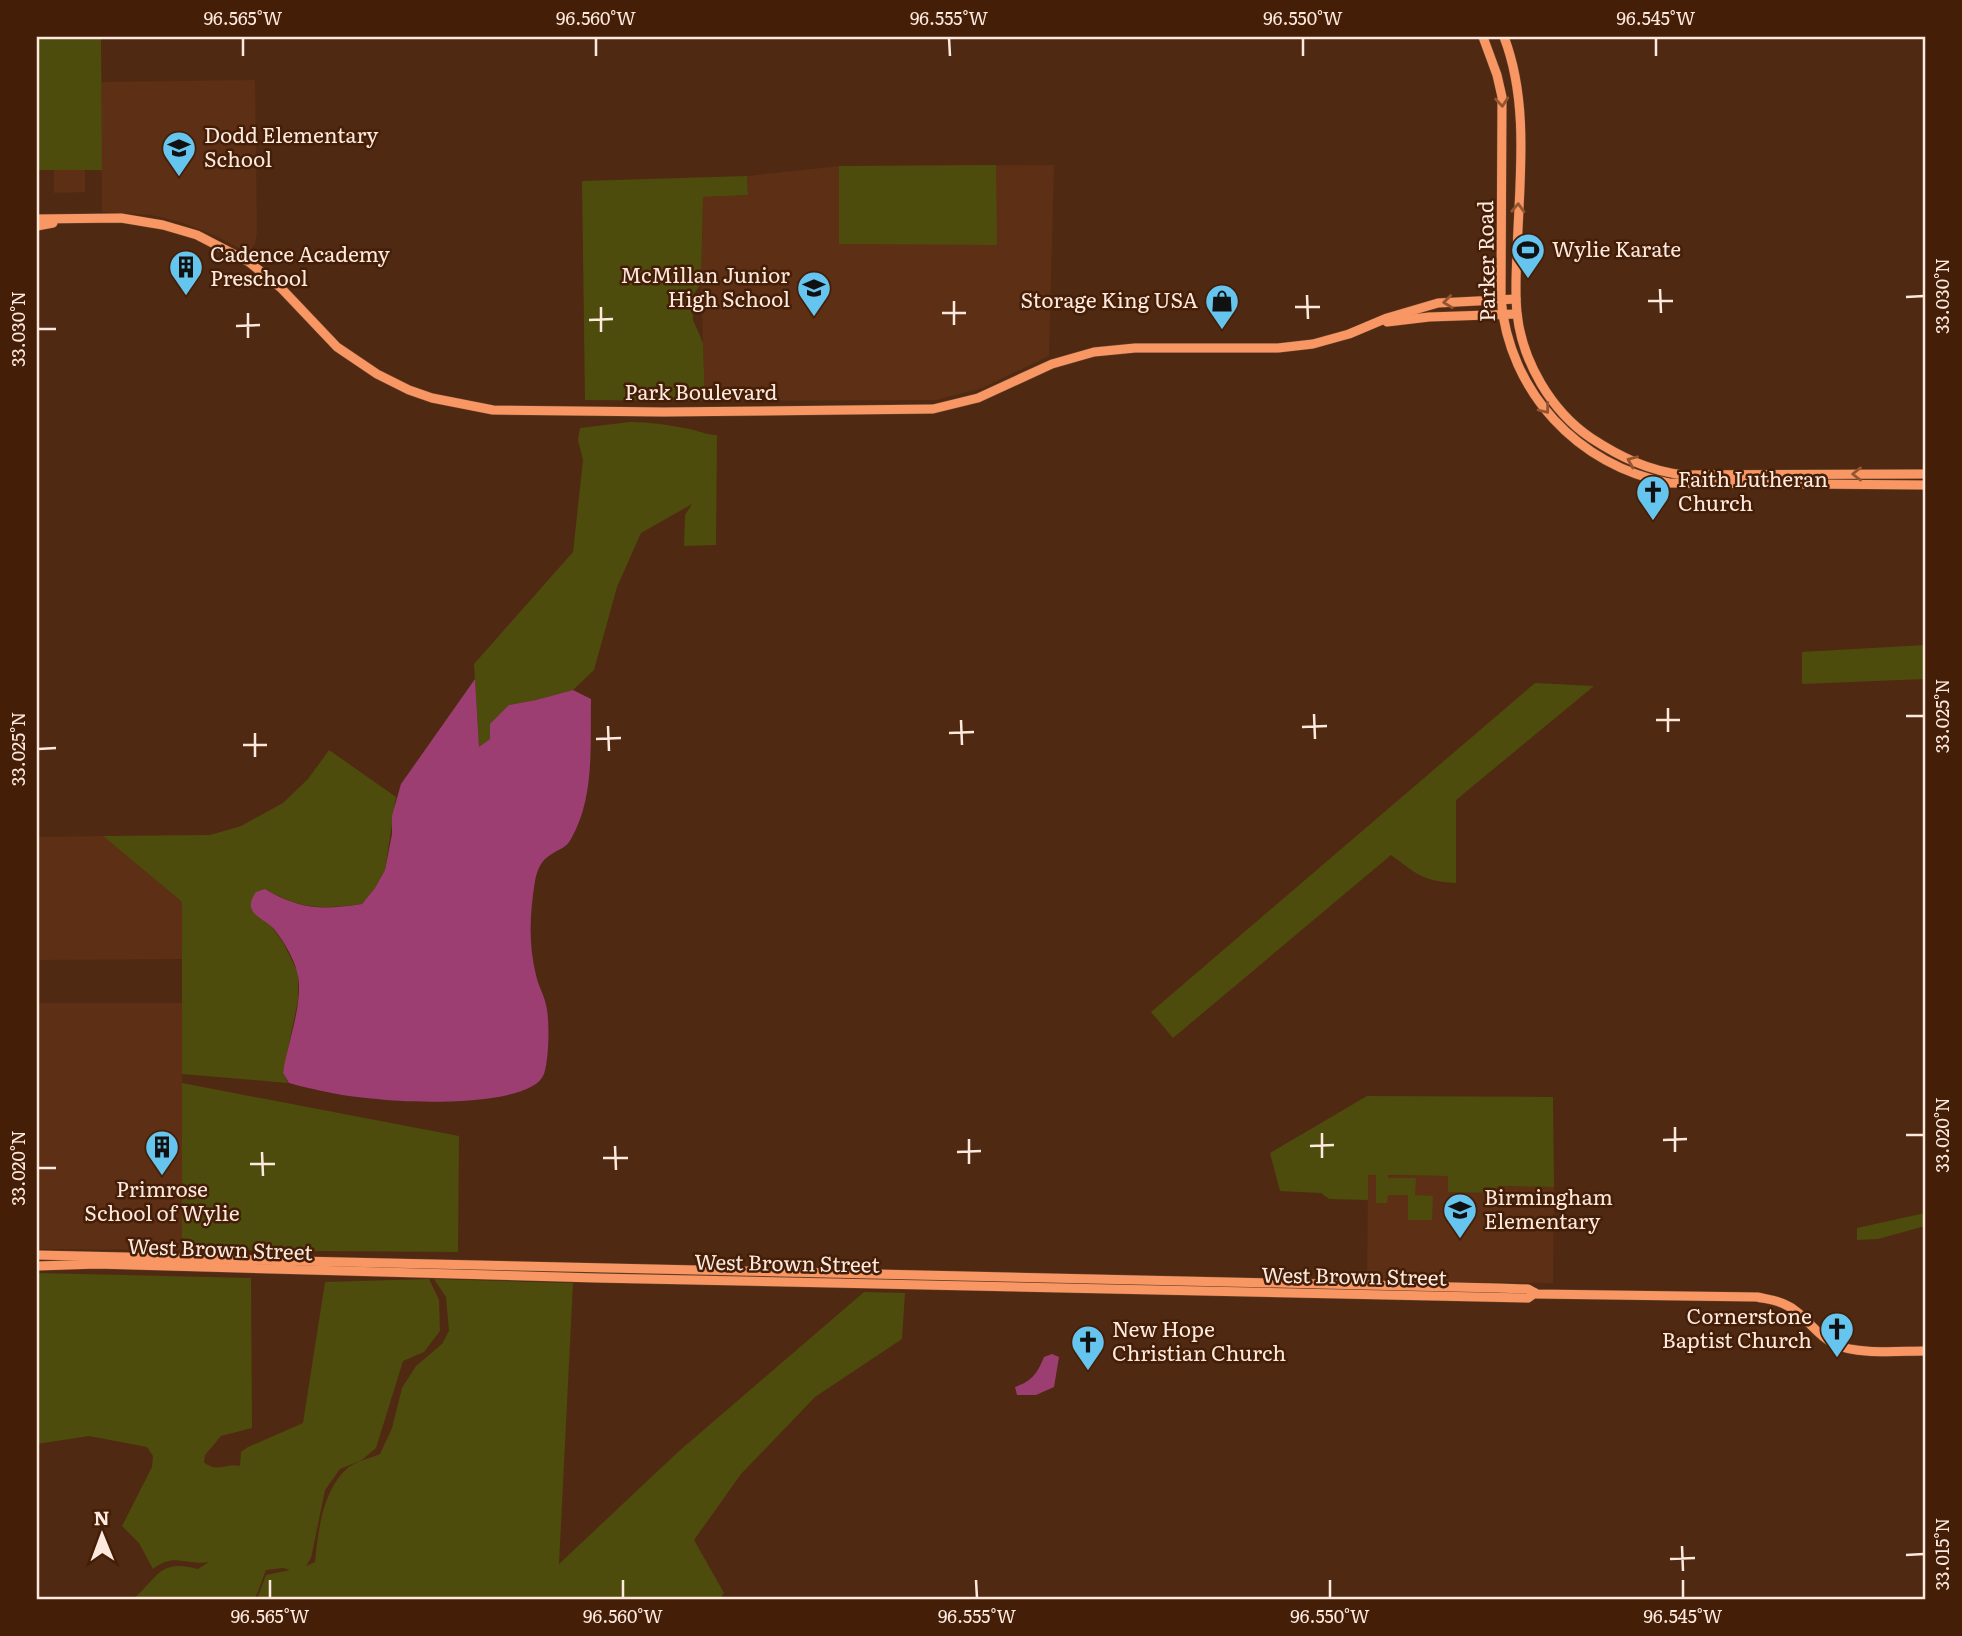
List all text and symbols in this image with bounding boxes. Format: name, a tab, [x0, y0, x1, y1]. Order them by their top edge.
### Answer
text: 96.565°W	[204, 4, 283, 31]
text: 96.560°W	[556, 4, 636, 31]
text: 96.555°W	[910, 4, 988, 31]
text: 96.550°W	[1263, 4, 1343, 31]
text: 96.545°W	[1617, 4, 1696, 31]
one-way arrow	[1494, 96, 1509, 108]
place label: Dodd Elementary School	[204, 118, 379, 173]
school or university icon: Dodd Elementary School	[160, 129, 198, 178]
street label: Parker Road	[1468, 200, 1501, 322]
one-way arrow	[1511, 203, 1526, 214]
sports icon: Wylie Karate	[1509, 231, 1547, 280]
place label: Wylie Karate	[1552, 232, 1681, 263]
place label: Cadence Academy Preschool	[210, 237, 391, 292]
building icon: Cadence Academy Preschool	[167, 248, 205, 297]
place label: McMillan Junior High School	[620, 258, 790, 313]
text: 33.030°N	[1928, 258, 1955, 334]
school or university icon: McMillan Junior High School	[795, 269, 833, 318]
shop icon: Storage King USA	[1203, 282, 1241, 331]
place label: Storage King USA	[1021, 283, 1199, 314]
text: 33.030°N	[4, 291, 31, 367]
one-way arrow	[1442, 294, 1454, 309]
street label: Park Boulevard	[625, 375, 778, 406]
one-way arrow	[1536, 402, 1549, 414]
one-way arrow	[1626, 455, 1639, 469]
place label: Faith Lutheran Church	[1678, 462, 1828, 517]
one-way arrow	[1851, 466, 1862, 481]
church icon: Faith Lutheran Church	[1634, 473, 1672, 522]
text: 33.025°N	[1928, 679, 1955, 753]
text: 33.025°N	[4, 712, 31, 786]
text: 33.020°N	[1928, 1097, 1955, 1173]
building icon: Primrose School of Wylie	[143, 1128, 181, 1177]
text: 33.020°N	[4, 1130, 31, 1206]
place label: Primrose School of Wylie	[84, 1172, 240, 1227]
place label: Birmingham Elementary	[1484, 1180, 1613, 1235]
school or university icon: Birmingham Elementary	[1441, 1191, 1479, 1240]
street label: West Brown Street	[127, 1229, 314, 1266]
street label: West Brown Street	[694, 1244, 881, 1279]
street label: West Brown Street	[1261, 1257, 1448, 1292]
place label: Cornerstone Baptist Church	[1662, 1299, 1812, 1354]
church icon: Cornerstone Baptist Church	[1818, 1310, 1856, 1359]
place label: New Hope Christian Church	[1112, 1312, 1286, 1367]
church icon: New Hope Christian Church	[1069, 1323, 1107, 1372]
north arrow	[66, 1500, 136, 1570]
text: N	[93, 1503, 110, 1531]
text: 33.015°N	[1928, 1518, 1955, 1590]
text: 96.565°W	[231, 1602, 310, 1629]
text: 96.560°W	[583, 1602, 663, 1629]
text: 96.555°W	[938, 1602, 1016, 1629]
text: 96.550°W	[1290, 1602, 1370, 1629]
text: 96.545°W	[1644, 1602, 1723, 1629]

